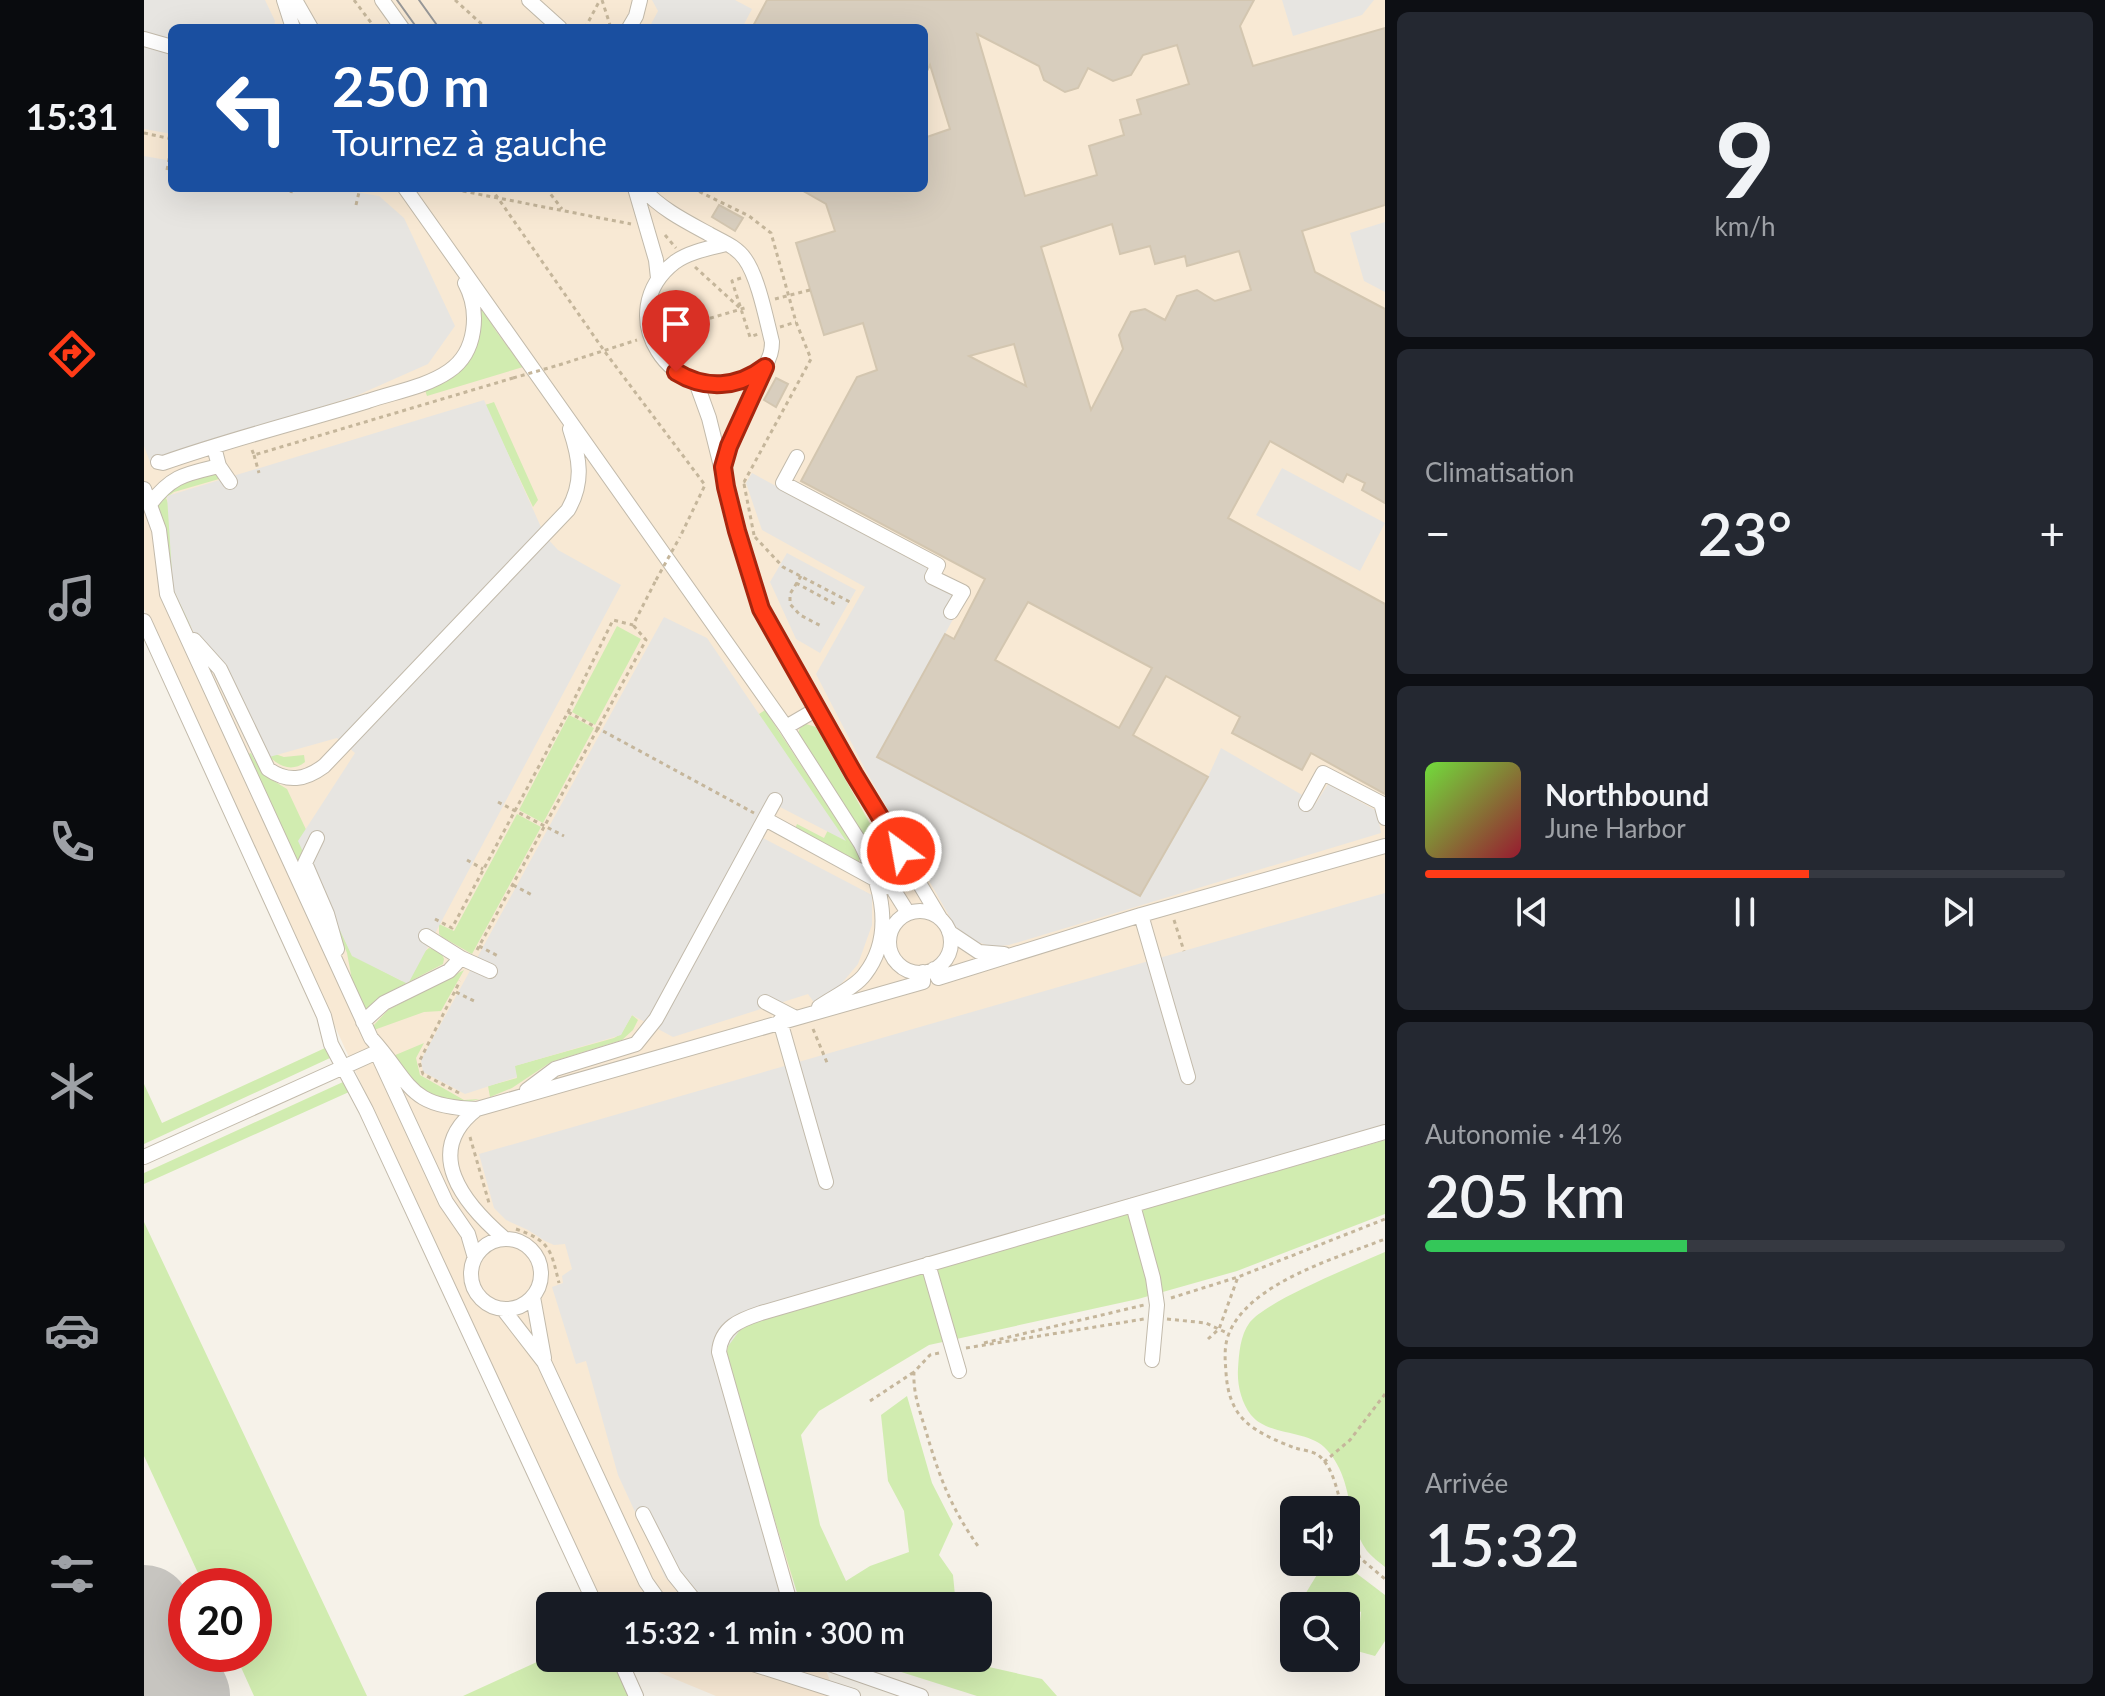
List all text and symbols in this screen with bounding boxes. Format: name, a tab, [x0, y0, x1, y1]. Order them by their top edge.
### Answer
text: 250 m	[332, 52, 490, 119]
icon: left	[200, 56, 304, 160]
text: 15:31	[26, 94, 118, 138]
text: 9	[1715, 95, 1775, 220]
text: Tournez à gauche	[332, 120, 607, 164]
text: km/h	[1715, 210, 1775, 242]
pin	[642, 290, 710, 372]
icon: arrive	[654, 302, 698, 346]
icon: directions	[44, 326, 100, 382]
text: Climatisation	[1425, 456, 1574, 488]
text: 23°	[1698, 497, 1792, 569]
text: −	[1425, 507, 1451, 559]
text: +	[2039, 507, 2065, 559]
icon: music	[44, 570, 100, 626]
text: Northbound	[1545, 776, 1709, 812]
position arrow	[859, 809, 943, 893]
text: June Harbor	[1545, 812, 1686, 844]
icon: phone	[44, 814, 100, 870]
icon: previous	[1510, 890, 1554, 934]
icon: pause	[1723, 890, 1767, 934]
icon: next	[1936, 890, 1980, 934]
icon: climate	[44, 1058, 100, 1114]
text: Autonomie · 41%	[1425, 1118, 1622, 1150]
text: 205 km	[1425, 1159, 1626, 1231]
icon: car	[44, 1302, 100, 1358]
text: Arrivée	[1425, 1467, 1508, 1499]
map controls	[1280, 1496, 1360, 1672]
button: sound	[1280, 1496, 1360, 1576]
text: 15:32	[1425, 1508, 1579, 1580]
icon: filters	[44, 1546, 100, 1602]
speed limit sign: 20	[168, 1568, 272, 1672]
button: search	[1280, 1592, 1360, 1672]
text: 15:32 · 1 min · 300 m	[623, 1614, 905, 1650]

